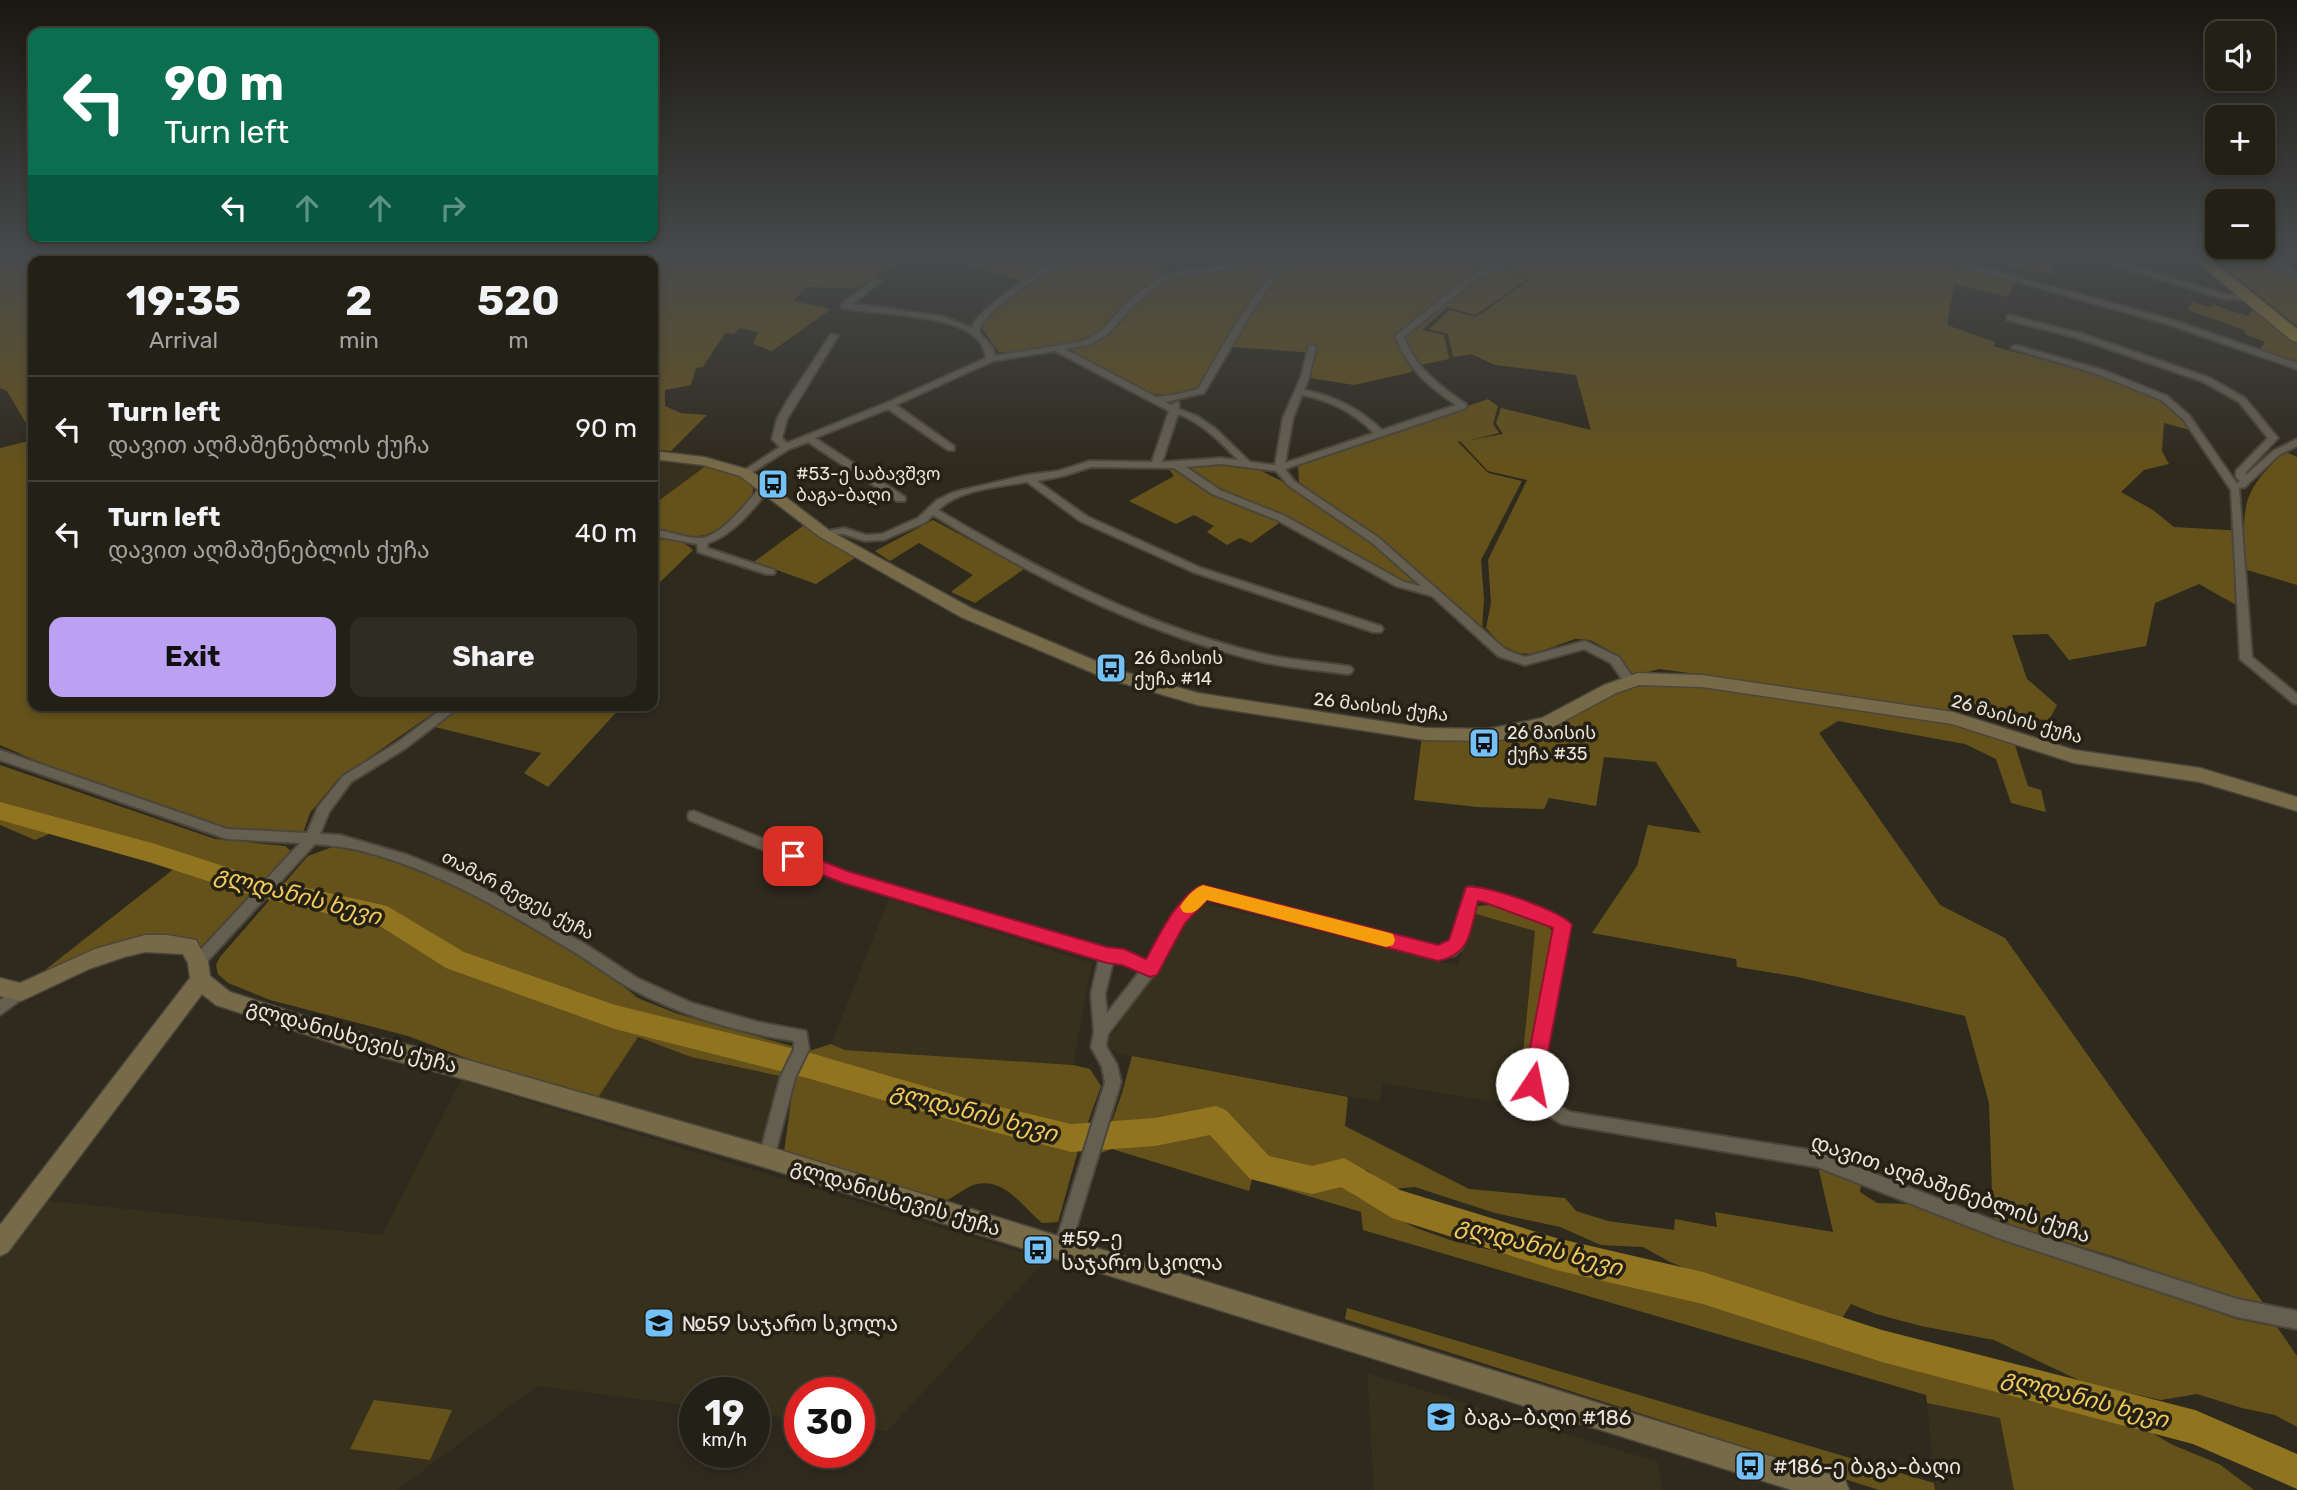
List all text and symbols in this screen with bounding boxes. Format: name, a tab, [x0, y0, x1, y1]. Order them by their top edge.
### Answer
map controls	[2205, 21, 2275, 259]
button: sound	[2205, 21, 2275, 91]
text: 90 m	[164, 54, 284, 112]
icon: left	[49, 56, 140, 147]
button: +	[2205, 105, 2275, 175]
text: Turn left	[164, 113, 289, 151]
icon: left	[215, 189, 253, 227]
icon: ahead	[288, 189, 326, 227]
icon: ahead	[361, 189, 399, 227]
icon: right	[434, 189, 472, 227]
button: −	[2205, 189, 2275, 259]
text: 19:35	[126, 276, 241, 326]
text: 2	[345, 276, 373, 326]
text: 520	[477, 276, 560, 326]
text: Arrival	[149, 326, 218, 354]
text: min	[339, 326, 379, 354]
text: m	[508, 326, 529, 354]
text: Turn left	[108, 397, 220, 428]
icon: left	[49, 410, 87, 448]
text: 90 m	[576, 413, 637, 444]
text: დავით აღმაშენებლის ქუჩა	[108, 431, 430, 459]
place label: #53-ე საბავშვო ბაგა-ბაღი	[796, 463, 941, 506]
bus stop icon: #53-ე საბავშვო ბაგა-ბაღი	[756, 467, 790, 501]
text: Turn left	[108, 502, 220, 533]
icon: left	[49, 515, 87, 553]
text: 40 m	[575, 518, 637, 549]
text: დავით აღმაშენებლის ქუჩა	[108, 536, 430, 564]
button: Exit	[49, 617, 336, 697]
button: Share	[350, 617, 637, 697]
place label: 26 მაისის ქუჩა #14	[1134, 647, 1223, 690]
bus stop icon: 26 მაისის ქუჩა #14	[1094, 651, 1128, 685]
street label: 26 მაისის ქუჩა	[1312, 688, 1450, 726]
street label: 26 მაისის ქუჩა	[1949, 690, 2085, 748]
place label: 26 მაისის ქუჩა #35	[1507, 722, 1596, 765]
bus stop icon: 26 მაისის ქუჩა #35	[1467, 726, 1501, 760]
pin	[763, 826, 823, 886]
icon: arrive	[774, 837, 812, 875]
street label: თამარ მეფეს ქუჩა	[438, 845, 598, 945]
water label: გლდანის ხევი	[212, 859, 385, 931]
street label: გლდანისხევის ქუჩა	[243, 994, 460, 1079]
position arrow	[1495, 1047, 1569, 1121]
water label: გლდანის ხევი	[888, 1076, 1061, 1148]
street label: დავით აღმაშენებლის ქუჩა	[1808, 1128, 2094, 1249]
street label: გლდანისხევის ქუჩა	[788, 1153, 1004, 1242]
water label: გლდანის ხევი	[1453, 1210, 1626, 1282]
place label: #59-ე საჯარო სკოლა	[1061, 1226, 1223, 1276]
bus stop icon: #59-ე საჯარო სკოლა	[1021, 1233, 1055, 1267]
school or university icon: №59 საჯარო სკოლა	[642, 1306, 676, 1340]
place label: №59 საჯარო სკოლა	[682, 1311, 898, 1337]
water label: გლდანის ხევი	[1999, 1362, 2172, 1434]
speed limit sign: 30	[784, 1377, 875, 1468]
text: 19	[705, 1392, 744, 1434]
school or university icon: ბაგა–ბაღი #186	[1424, 1400, 1458, 1434]
place label: ბაგა–ბაღი #186	[1464, 1405, 1632, 1431]
text: km/h	[702, 1429, 747, 1451]
bus stop icon: #186-ე ბაგა-ბაღი	[1733, 1449, 1767, 1483]
place label: #186-ე ბაგა-ბაღი	[1773, 1454, 1961, 1480]

